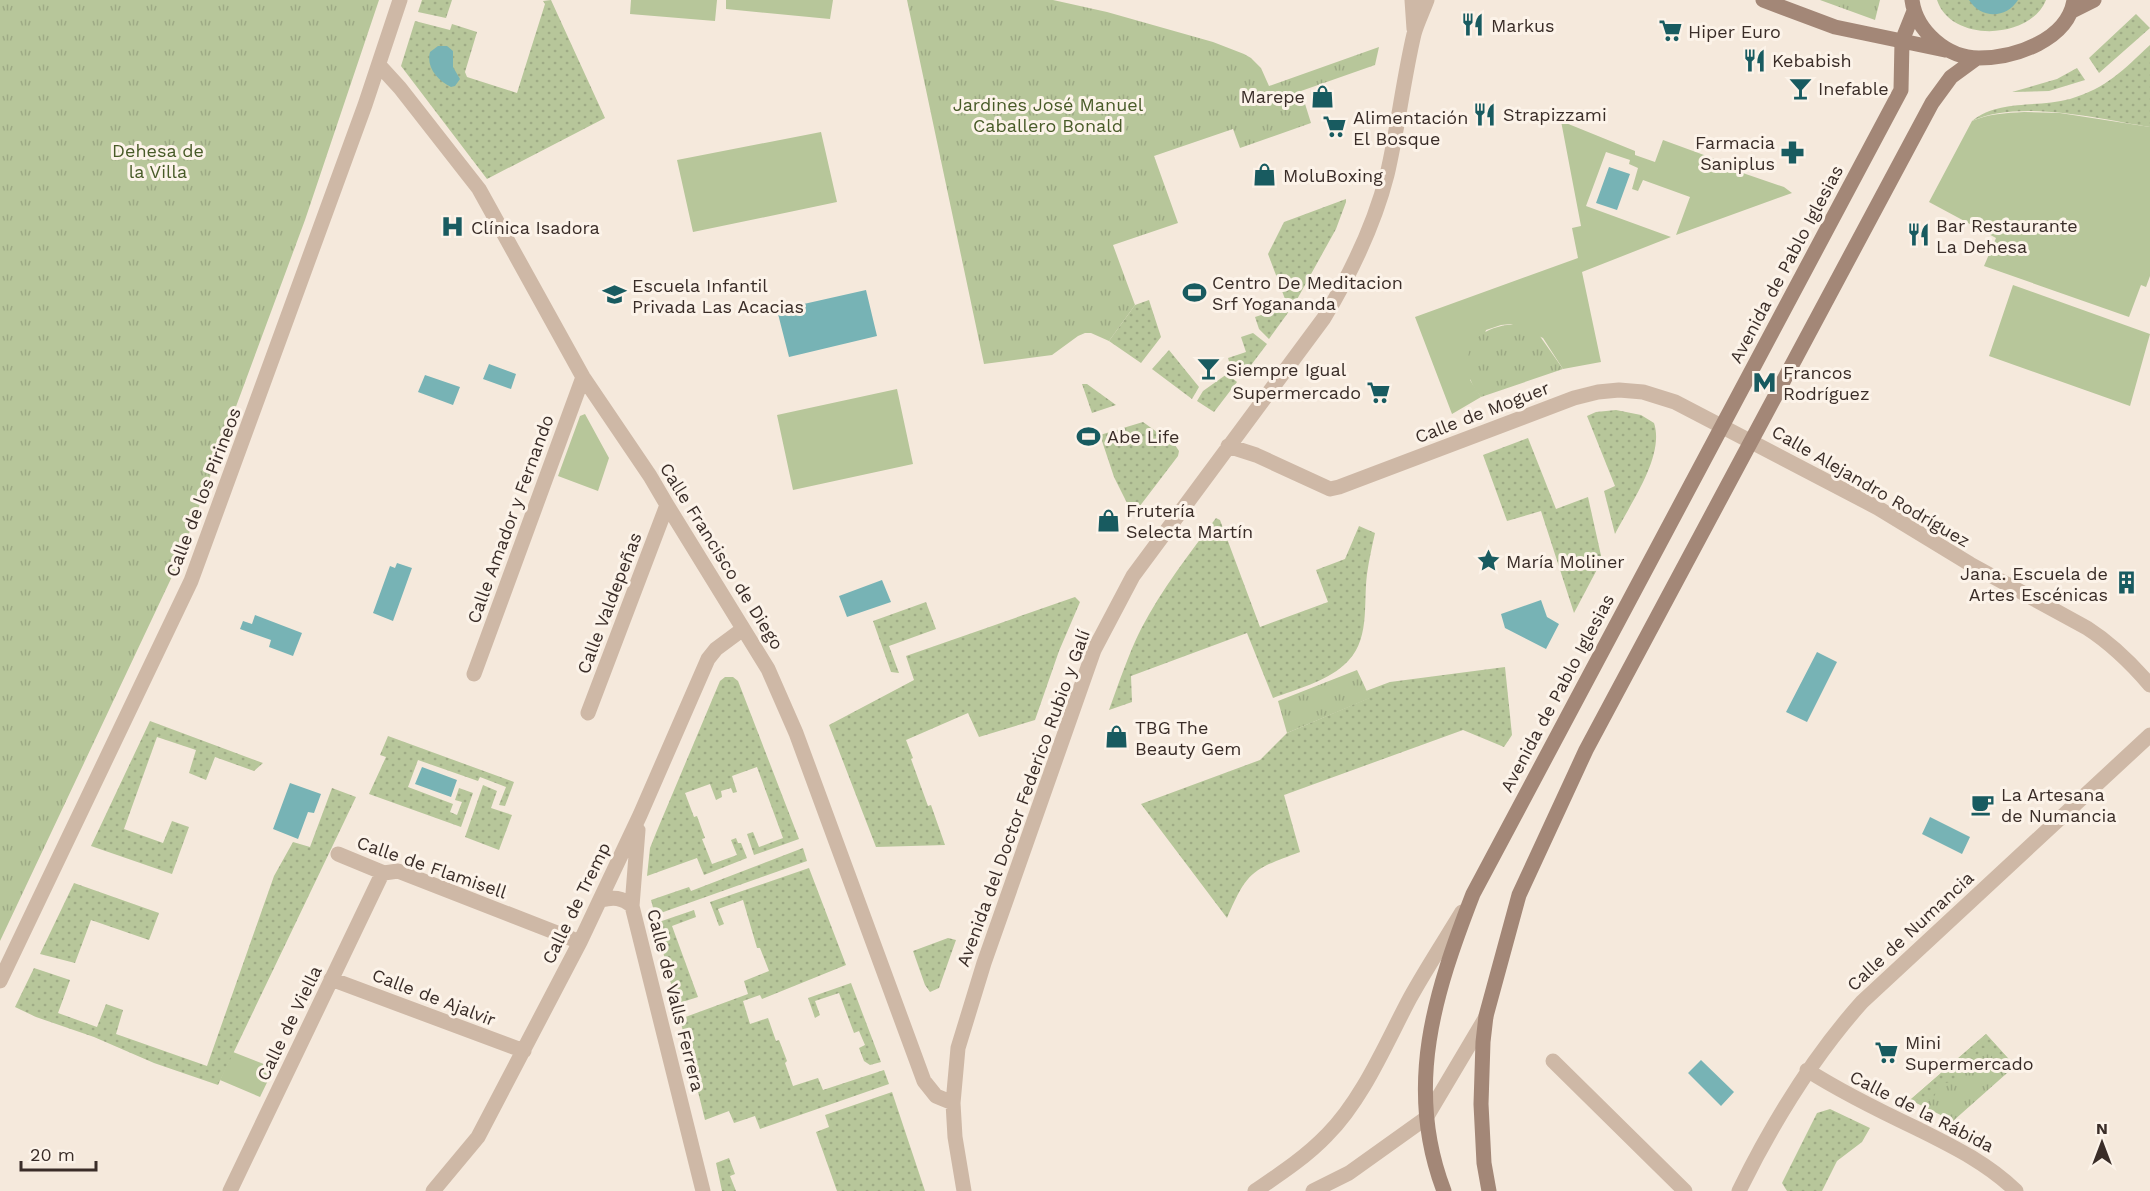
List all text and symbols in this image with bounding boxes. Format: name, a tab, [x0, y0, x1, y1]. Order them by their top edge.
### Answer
restaurant icon: Markus	[1460, 12, 1486, 38]
place label: Markus	[1491, 15, 1555, 36]
supermarket icon: Hiper Euro	[1657, 18, 1683, 44]
place label: Hiper Euro	[1688, 21, 1781, 42]
restaurant icon: Kebabish	[1741, 47, 1767, 73]
place label: Kebabish	[1772, 50, 1852, 71]
bar icon: Inefable	[1787, 75, 1813, 101]
place label: Inefable	[1818, 78, 1889, 99]
shop icon: Marepe	[1310, 83, 1336, 109]
place label: Marepe	[1240, 86, 1305, 107]
park label: Jardines José Manuel Caballero Bonald	[953, 94, 1144, 136]
restaurant icon: Strapizzami	[1472, 101, 1498, 127]
place label: Strapizzami	[1503, 104, 1607, 125]
place label: Alimentación El Bosque	[1353, 107, 1468, 149]
supermarket icon: Alimentación El Bosque	[1322, 114, 1348, 140]
place label: Farmacia Saniplus	[1695, 132, 1775, 174]
pharmacy icon: Farmacia Saniplus	[1780, 139, 1806, 165]
park label: Dehesa de la Villa	[112, 140, 204, 182]
street label: Avenida de Pablo Iglesias	[1725, 161, 1847, 367]
shop icon: MoluBoxing	[1252, 162, 1278, 188]
place label: MoluBoxing	[1283, 165, 1383, 186]
hospital icon: Clínica Isadora	[440, 214, 466, 240]
place label: Bar Restaurante La Dehesa	[1936, 215, 2078, 257]
place label: Clínica Isadora	[471, 217, 600, 238]
restaurant icon: Bar Restaurante La Dehesa	[1905, 222, 1931, 248]
place label: Centro De Meditacion Srf Yogananda	[1212, 272, 1403, 314]
place label: Escuela Infantil Privada Las Acacias	[632, 275, 804, 317]
sports icon: Centro De Meditacion Srf Yogananda	[1181, 279, 1207, 305]
school or university icon: Escuela Infantil Privada Las Acacias	[601, 282, 627, 308]
bar icon: Siempre Igual	[1195, 356, 1221, 382]
place label: Siempre Igual	[1226, 359, 1347, 380]
place label: Francos Rodríguez	[1783, 362, 1870, 404]
metro station icon: Francos Rodríguez	[1752, 369, 1778, 395]
street label: Calle de Moguer	[1412, 377, 1552, 447]
supermarket icon: Supermercado	[1366, 379, 1392, 405]
place label: Supermercado	[1232, 382, 1361, 403]
street label: Calle de los Pirineos	[161, 404, 245, 580]
street label: Calle Amador y Fernando	[462, 412, 558, 626]
street label: Calle Alejandro Rodríguez	[1768, 421, 1974, 551]
sports icon: Abe Life	[1076, 423, 1102, 449]
place label: Abe Life	[1107, 426, 1179, 447]
street label: Calle Francisco de Diego	[656, 459, 788, 653]
place label: Frutería Selecta Martín	[1126, 500, 1253, 542]
shop icon: Frutería Selecta Martín	[1095, 507, 1121, 533]
street label: Calle Valdepeñas	[572, 529, 646, 677]
place icon: María Moliner	[1475, 548, 1501, 574]
place label: María Moliner	[1506, 551, 1625, 572]
place label: Jana. Escuela de Artes Escénicas	[1960, 563, 2108, 605]
building icon: Jana. Escuela de Artes Escénicas	[2113, 570, 2139, 596]
street label: Avenida de Pablo Iglesias	[1496, 590, 1618, 796]
street label: Avenida del Doctor Federico Rubio y Galí	[952, 626, 1094, 969]
place label: TBG The Beauty Gem	[1135, 717, 1242, 759]
shop icon: TBG The Beauty Gem	[1104, 724, 1130, 750]
place label: La Artesana de Numancia	[2001, 784, 2117, 826]
cafe icon: La Artesana de Numancia	[1970, 791, 1996, 817]
street label: Calle de Flamisell	[354, 831, 510, 903]
street label: Calle de Tremp	[537, 839, 615, 967]
street label: Calle de Numancia	[1842, 867, 1978, 995]
street label: Calle de Valls Ferrera	[643, 907, 709, 1093]
street label: Calle de Viella	[252, 962, 326, 1084]
street label: Calle de Ajalvir	[369, 964, 499, 1030]
place label: Mini Supermercado	[1905, 1032, 2034, 1074]
supermarket icon: Mini Supermercado	[1874, 1039, 1900, 1065]
street label: Calle de la Rábida	[1846, 1066, 1998, 1156]
north arrow	[2072, 1113, 2132, 1173]
text: N	[2096, 1119, 2108, 1138]
scale bar	[21, 1134, 96, 1172]
text: 20 m	[30, 1144, 75, 1165]

